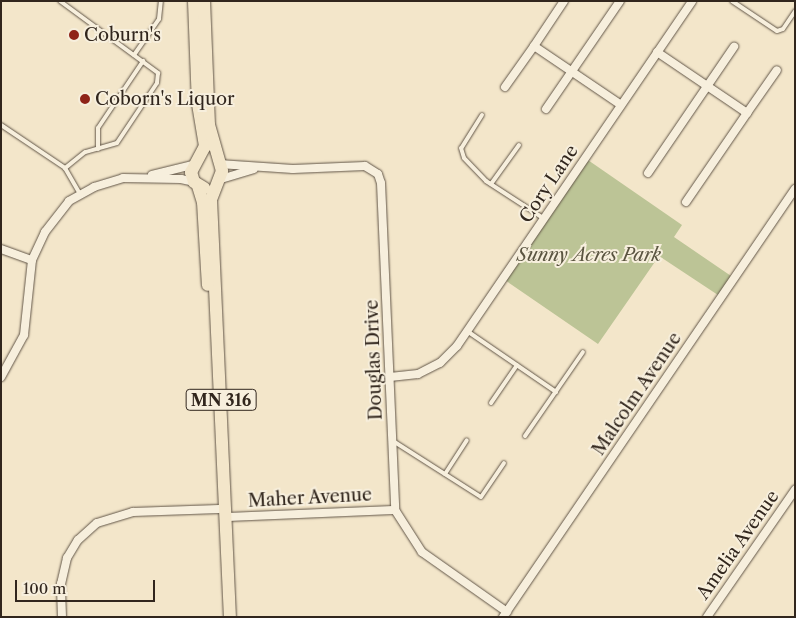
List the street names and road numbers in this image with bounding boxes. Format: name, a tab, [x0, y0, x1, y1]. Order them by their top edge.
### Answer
street label: Cory Lane	[515, 141, 583, 227]
street label: Douglas Drive	[361, 299, 387, 421]
street label: Malcolm Avenue	[588, 328, 686, 460]
road number: MN 316	[185, 386, 257, 414]
street label: Maher Avenue	[247, 484, 373, 512]
street label: Amelia Avenue	[692, 486, 784, 604]

